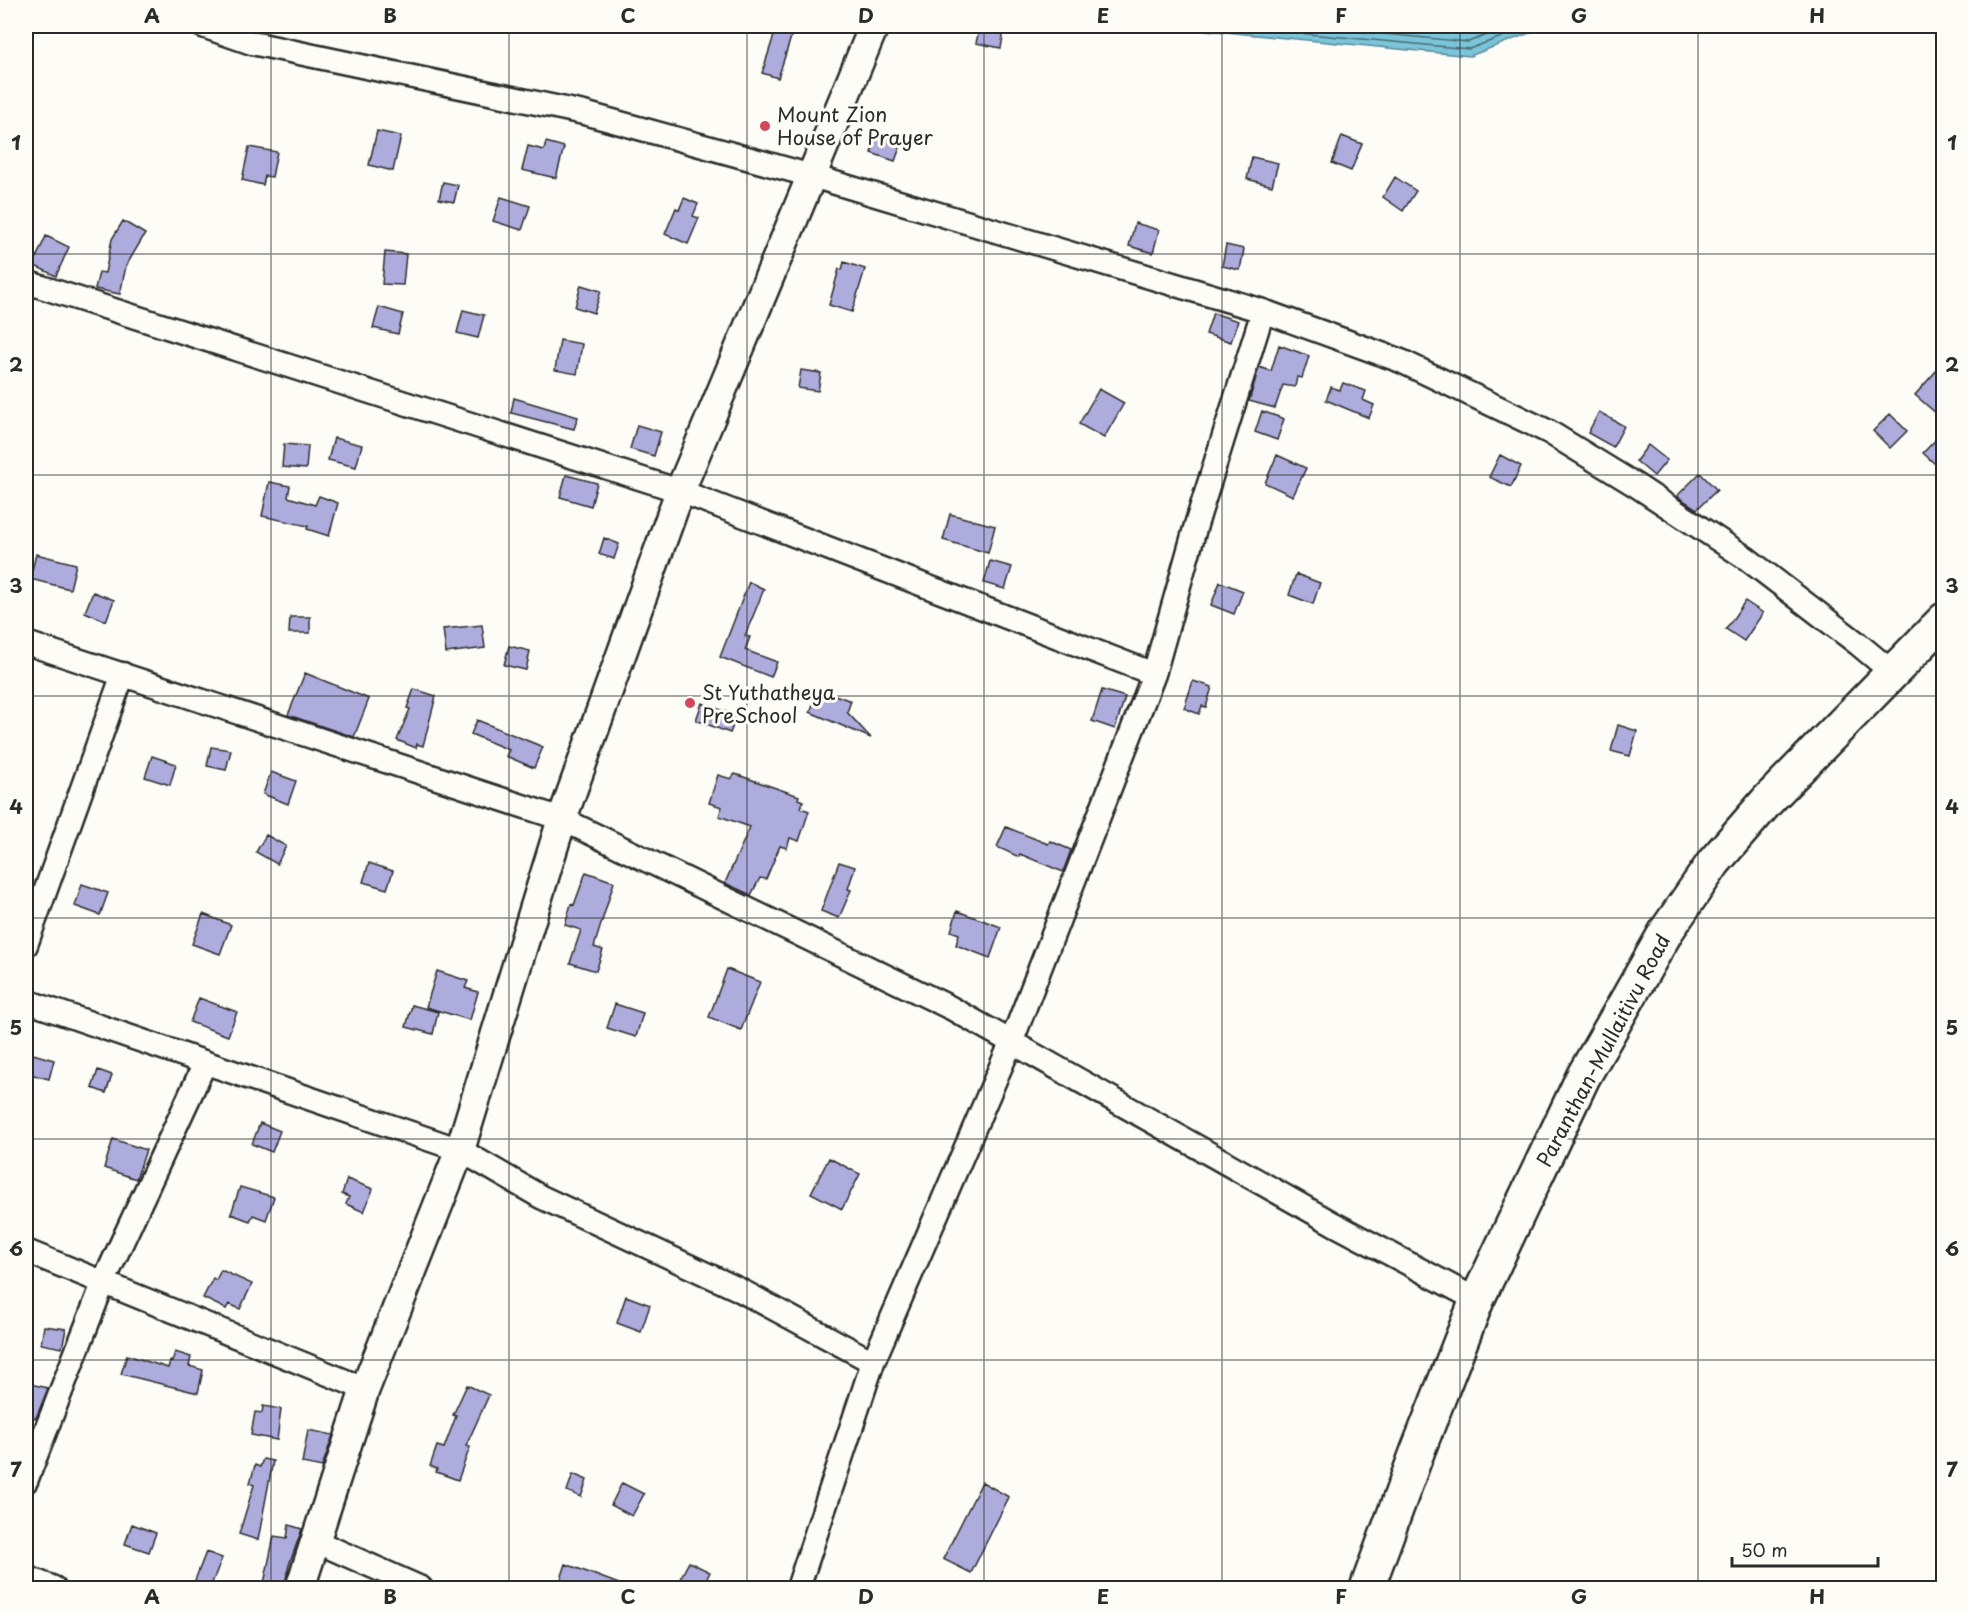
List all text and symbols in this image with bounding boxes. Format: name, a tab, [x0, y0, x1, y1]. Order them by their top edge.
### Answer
text: A	[144, 0, 160, 30]
text: B	[383, 0, 397, 30]
text: C	[620, 0, 636, 30]
text: D	[858, 0, 874, 30]
text: E	[1097, 0, 1109, 30]
text: F	[1335, 0, 1347, 30]
text: G	[1571, 0, 1587, 30]
text: H	[1809, 0, 1825, 30]
place label: Mount Zion House of Prayer	[777, 99, 934, 152]
marker: Mount Zion House of Prayer	[758, 119, 772, 133]
text: 1	[11, 127, 21, 157]
text: 1	[1947, 127, 1957, 157]
text: 2	[9, 349, 23, 379]
text: 2	[1945, 349, 1959, 379]
text: 3	[9, 570, 23, 600]
text: 3	[1945, 570, 1959, 600]
place label: St Yuthatheya PreSchool	[702, 677, 836, 730]
marker: St Yuthatheya PreSchool	[683, 696, 697, 710]
text: 4	[9, 791, 23, 821]
text: 4	[1945, 791, 1959, 821]
street label: Paranthan-Mullaitivu Road	[1529, 928, 1677, 1172]
text: 5	[10, 1012, 22, 1042]
text: 5	[1946, 1012, 1958, 1042]
text: 6	[9, 1233, 23, 1263]
text: 6	[1945, 1233, 1959, 1263]
text: 7	[10, 1454, 22, 1484]
text: 7	[1946, 1454, 1958, 1484]
scale bar	[1732, 1530, 1878, 1568]
text: 50 m	[1741, 1536, 1788, 1563]
text: A	[144, 1581, 160, 1611]
text: B	[383, 1581, 397, 1611]
text: C	[620, 1581, 636, 1611]
text: D	[858, 1581, 874, 1611]
text: E	[1097, 1581, 1109, 1611]
text: F	[1335, 1581, 1347, 1611]
text: G	[1571, 1581, 1587, 1611]
text: H	[1809, 1581, 1825, 1611]

